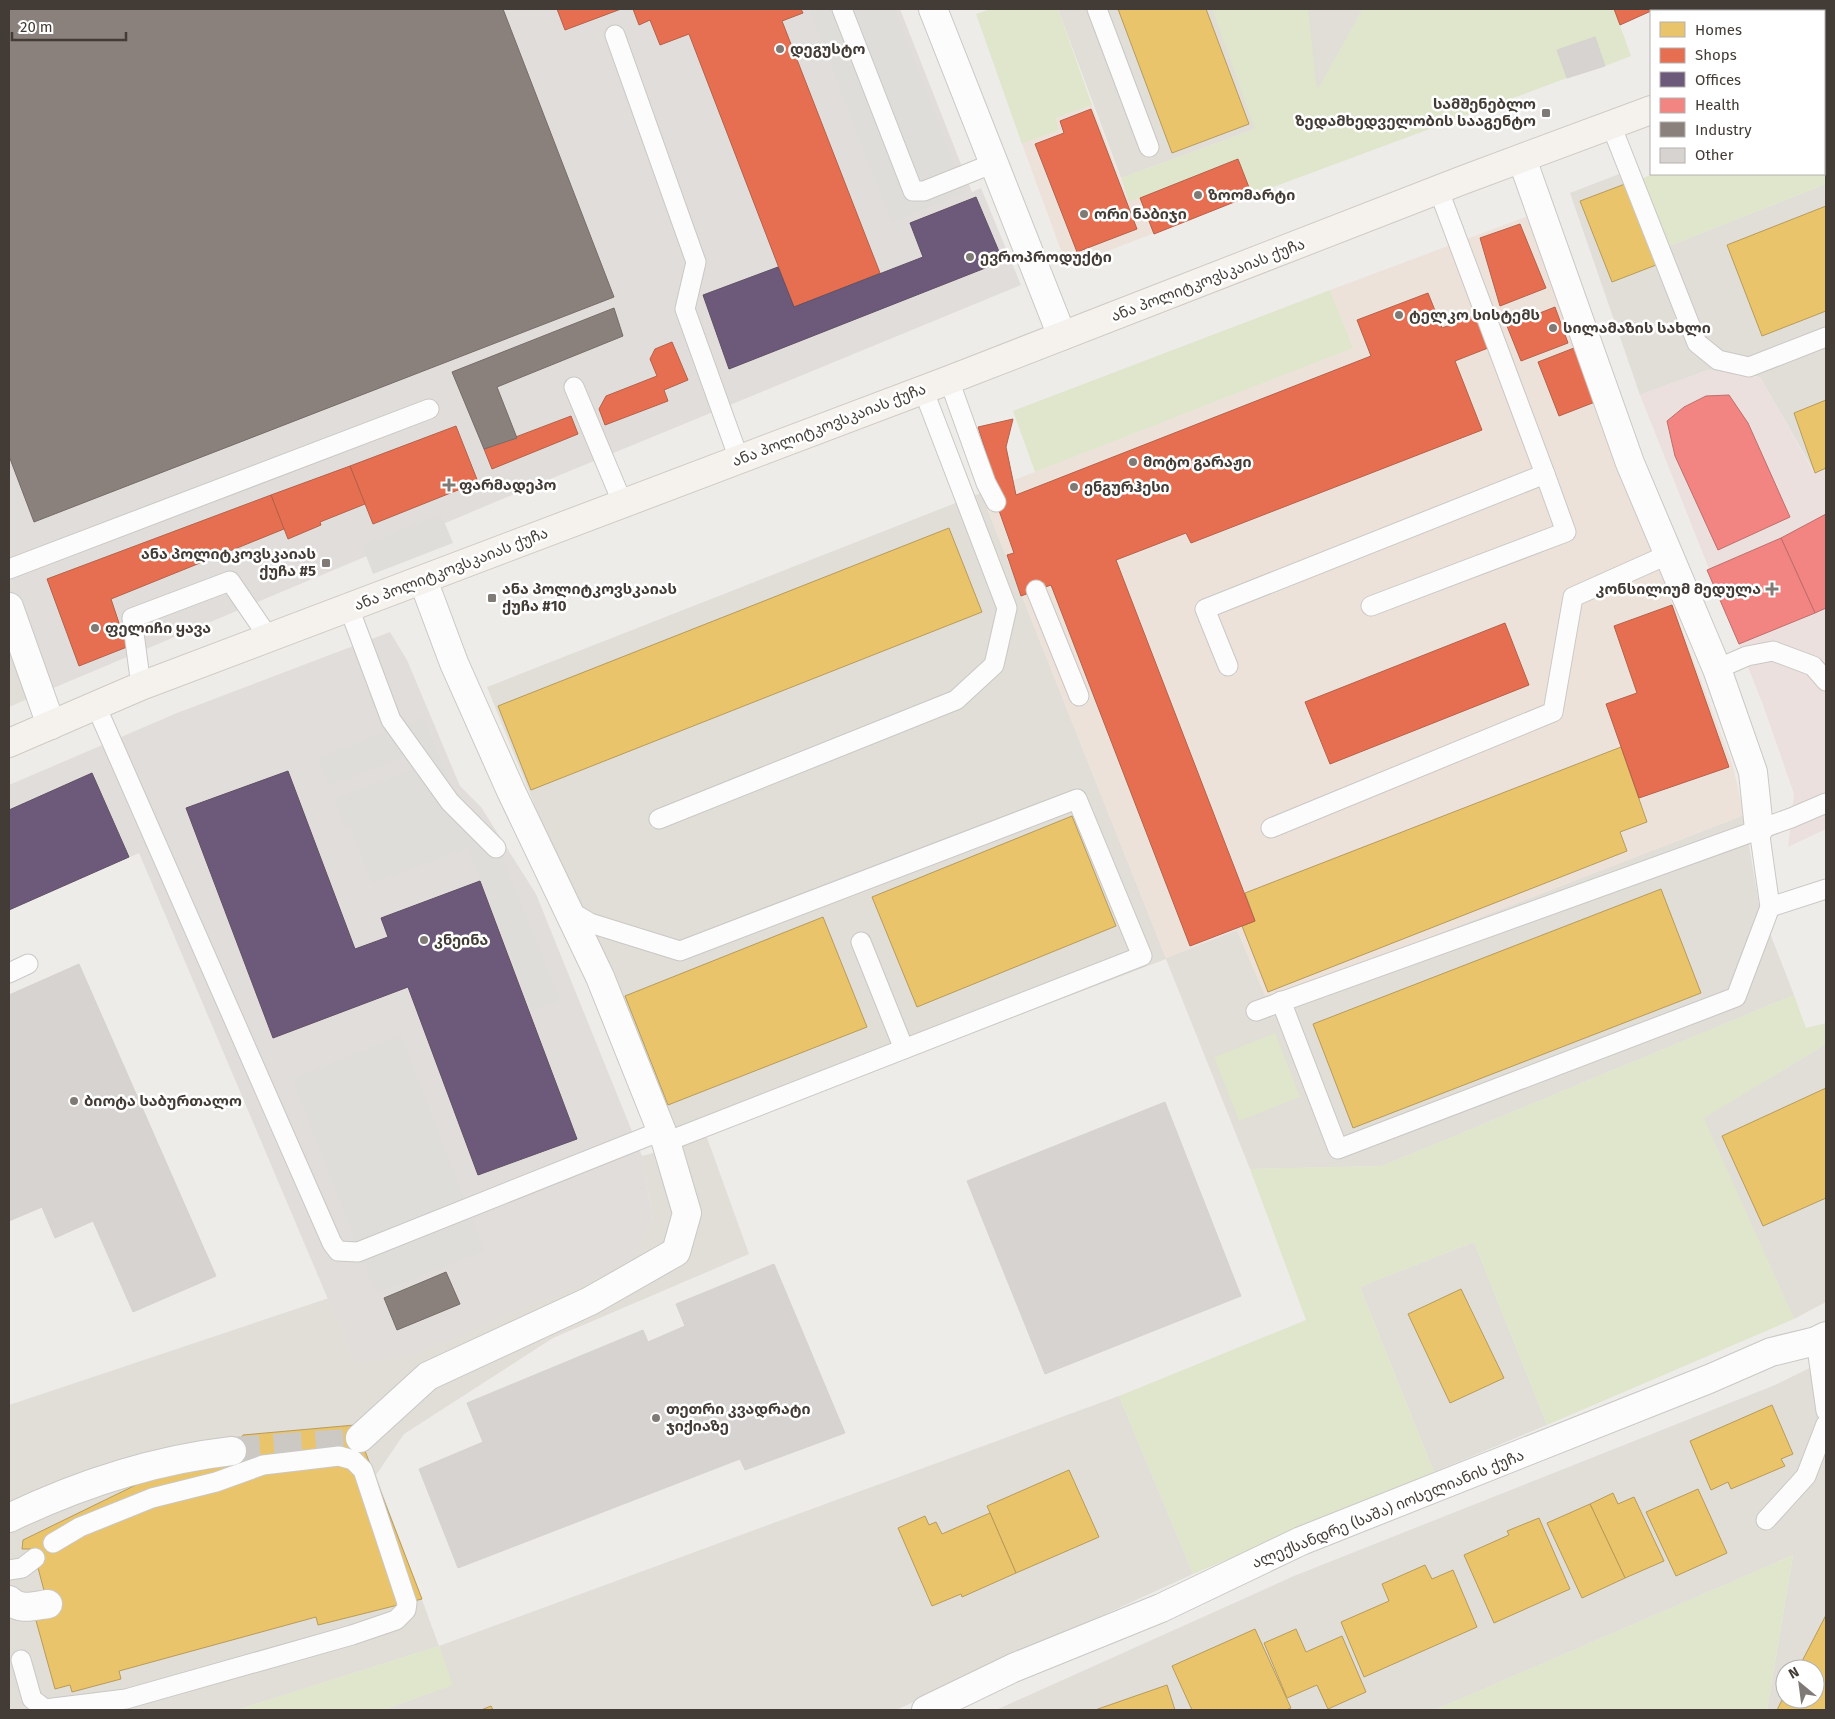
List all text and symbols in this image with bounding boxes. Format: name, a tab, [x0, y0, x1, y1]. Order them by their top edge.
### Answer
scale bar	[12, 10, 126, 42]
legend	[1650, 10, 1825, 175]
text: 20 m	[20, 18, 53, 36]
text: Homes	[1695, 21, 1742, 39]
place label: დეგუსტო	[790, 40, 866, 58]
marker: დეგუსტო	[774, 43, 786, 55]
text: Shops	[1695, 46, 1737, 64]
text: Offices	[1695, 71, 1741, 89]
place label: სამშენებლო ზედამხედველობის სააგენტო	[1295, 95, 1536, 130]
text: Health	[1695, 96, 1740, 114]
marker: სამშენებლო ზედამხედველობის სააგენტო	[1540, 107, 1552, 119]
text: Industry	[1695, 121, 1752, 139]
text: Other	[1695, 146, 1734, 164]
place label: ზოომარტი	[1208, 186, 1295, 204]
marker: ზოომარტი	[1192, 189, 1204, 201]
place label: ორი ნაბიჯი	[1094, 205, 1187, 223]
marker: ორი ნაბიჯი	[1078, 208, 1090, 220]
street label: ანა პოლიტკოვსკაიას ქუჩა	[1108, 235, 1308, 325]
place label: ევროპროდუქტი	[980, 248, 1112, 266]
marker: ევროპროდუქტი	[964, 251, 976, 263]
place label: ტელკო სისტემს	[1409, 306, 1540, 324]
marker: ტელკო სისტემს	[1393, 309, 1405, 321]
place label: სილამაზის სახლი	[1563, 319, 1711, 337]
marker: სილამაზის სახლი	[1547, 322, 1559, 334]
street label: ანა პოლიტკოვსკაიას ქუჩა	[729, 380, 929, 470]
place label: მოტო გარაჟი	[1143, 453, 1251, 471]
marker: მოტო გარაჟი	[1127, 456, 1139, 468]
place label: ფარმადეპო	[459, 476, 556, 494]
place label: ენგურჰესი	[1084, 478, 1170, 496]
marker: ფარმადეპო	[443, 479, 455, 491]
marker: ენგურჰესი	[1068, 481, 1080, 493]
street label: ანა პოლიტკოვსკაიას ქუჩა	[351, 524, 551, 614]
place label: ანა პოლიტკოვსკაიას ქუჩა #5	[141, 545, 316, 580]
marker: ანა პოლიტკოვსკაიას ქუჩა #5	[320, 557, 332, 569]
place label: ანა პოლიტკოვსკაიას ქუჩა #10	[502, 580, 677, 615]
place label: კონსილიუმ მედულა	[1596, 580, 1761, 598]
marker: კონსილიუმ მედულა	[1765, 582, 1779, 596]
marker: ანა პოლიტკოვსკაიას ქუჩა #10	[486, 592, 498, 604]
place label: ფელიჩი ყავა	[105, 619, 211, 637]
marker: ფელიჩი ყავა	[89, 622, 101, 634]
place label: კნეინა	[434, 931, 488, 949]
marker: კნეინა	[418, 934, 430, 946]
place label: ბიოტა საბურთალო	[84, 1092, 242, 1110]
marker: ბიოტა საბურთალო	[68, 1095, 80, 1107]
place label: თეთრი კვადრატი ჯიქიაზე	[666, 1400, 811, 1435]
marker: თეთრი კვადრატი ჯიქიაზე	[650, 1412, 662, 1424]
street label: ალექსანდრე (საშა) იოსელიანის ქუჩა	[1249, 1446, 1527, 1572]
north arrow	[1775, 1659, 1825, 1709]
text: N	[1786, 1663, 1802, 1683]

